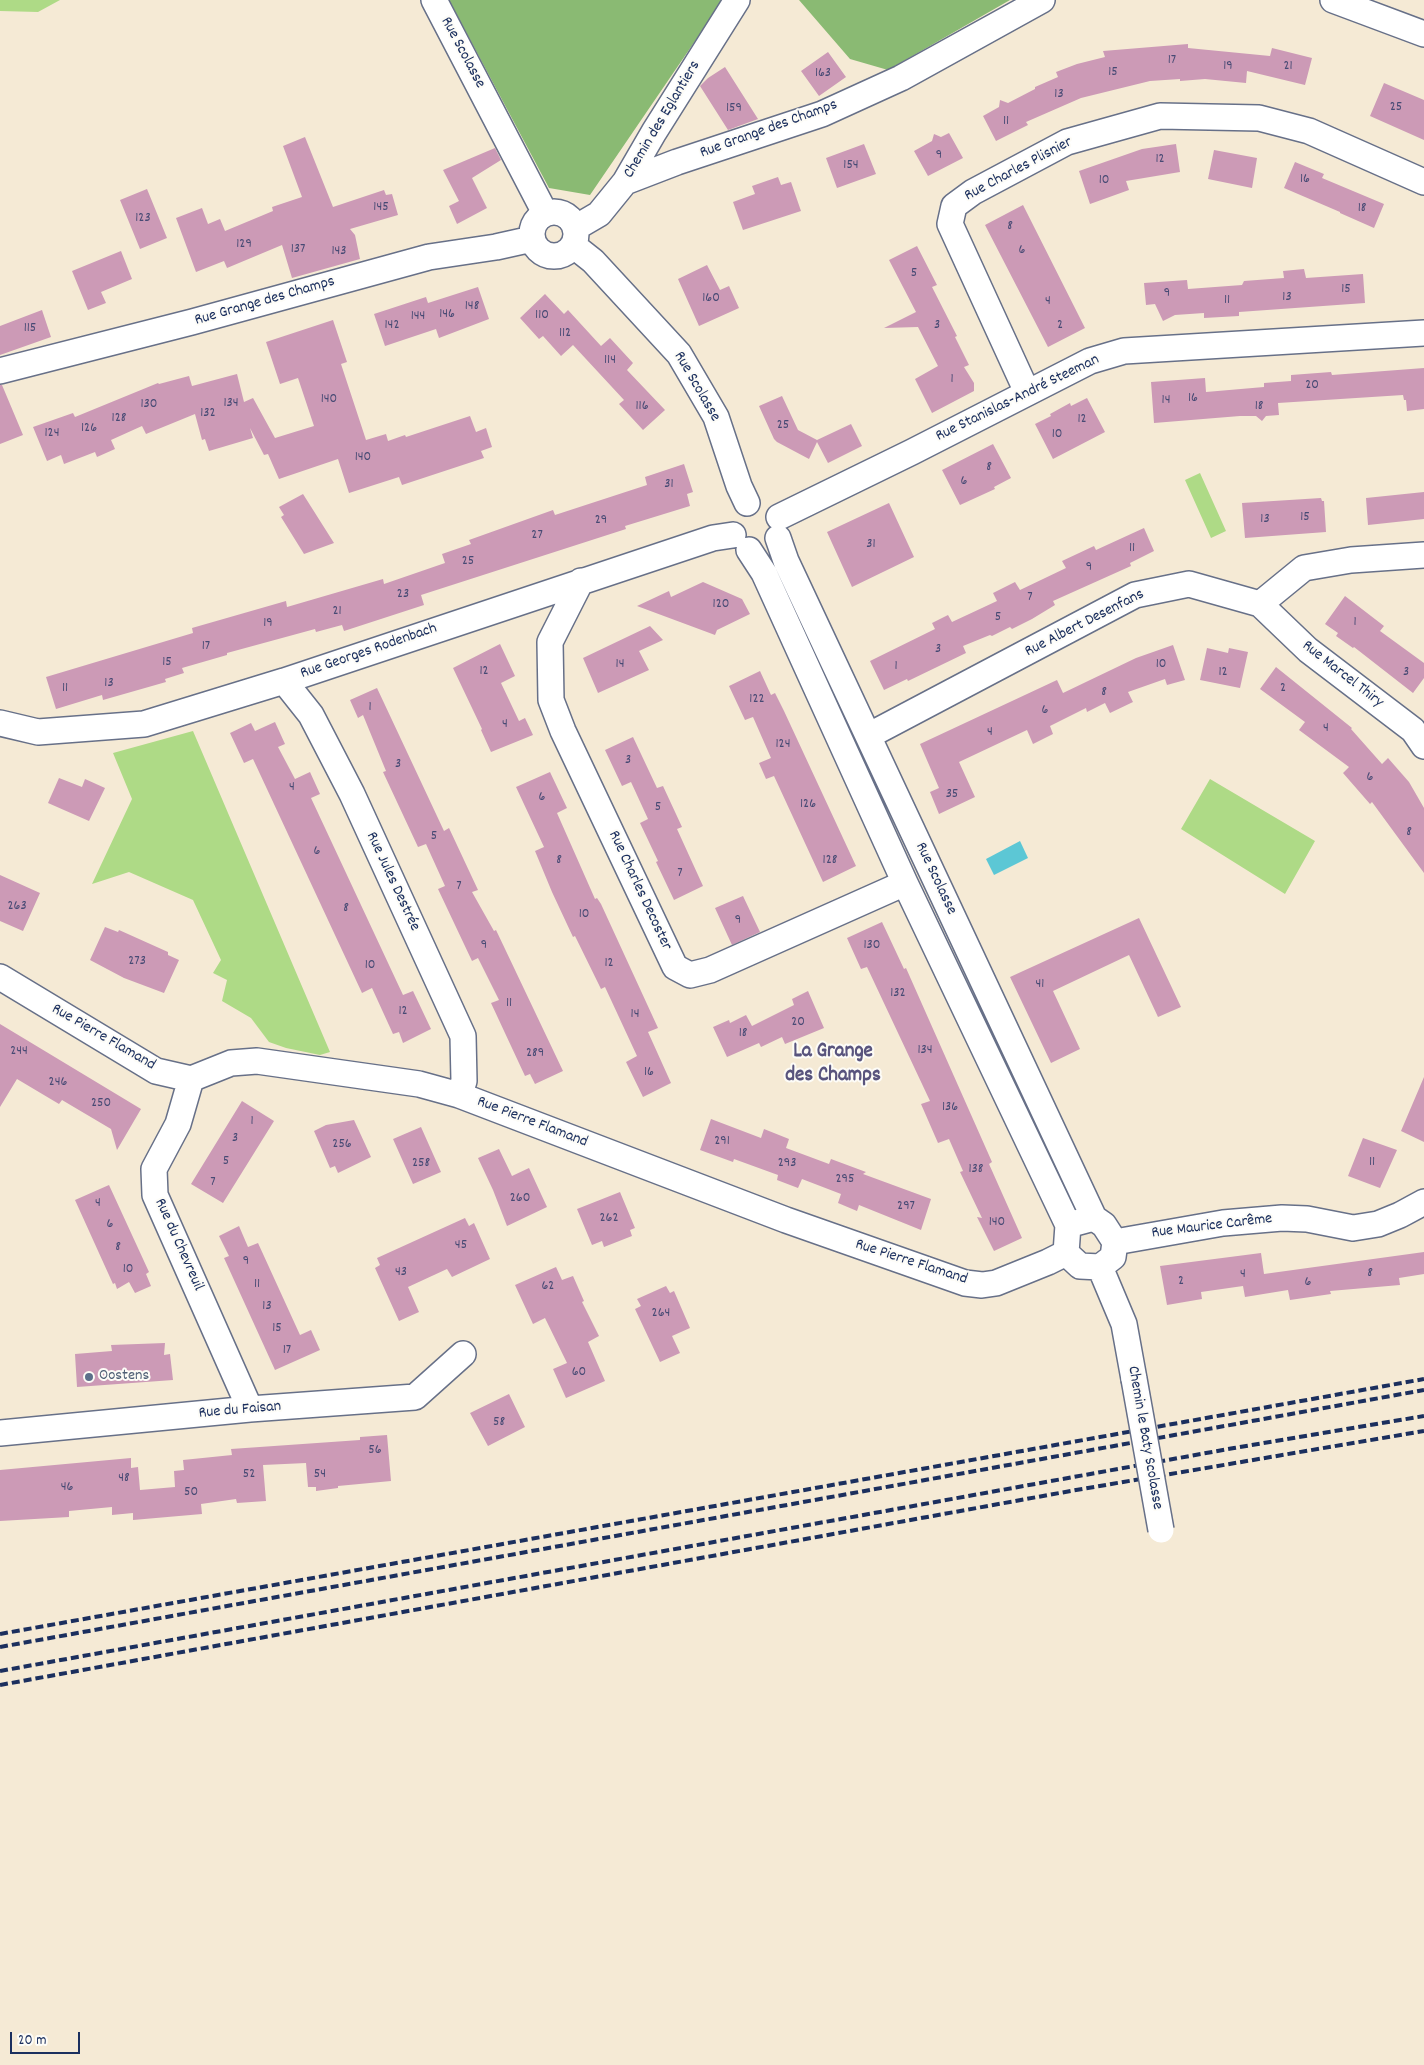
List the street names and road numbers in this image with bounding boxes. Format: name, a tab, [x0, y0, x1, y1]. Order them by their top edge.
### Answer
street label: Rue Scolasse	[435, 14, 489, 92]
street label: Chemin des Eglantiers	[620, 58, 706, 182]
street label: Rue Grange des Champs	[698, 96, 840, 164]
street label: Rue Charles Plisnier	[962, 134, 1076, 206]
street label: Rue Grange des Champs	[193, 273, 337, 331]
street label: Rue Scolasse	[668, 349, 724, 425]
street label: Rue Stanislas-André Steeman	[933, 351, 1103, 447]
street label: Rue Albert Desenfans	[1022, 586, 1148, 662]
street label: Rue Georges Rodenbach	[298, 620, 440, 684]
street label: Rue Marcel Thiry	[1297, 637, 1387, 713]
street label: Rue Charles Decoster	[603, 828, 675, 954]
street label: Rue Jules Destrée	[361, 829, 423, 935]
street label: Rue Scolasse	[910, 840, 960, 918]
street label: Rue Pierre Flamand	[48, 1000, 158, 1076]
street label: Rue Pierre Flamand	[474, 1093, 590, 1153]
street label: Rue du Chevreuil	[149, 1196, 207, 1294]
street label: Rue Maurice Carême	[1151, 1210, 1273, 1244]
street label: Rue Pierre Flamand	[852, 1236, 970, 1290]
street label: Chemin le Baty Scolasse	[1122, 1365, 1166, 1511]
street label: Rue du Faisan	[198, 1398, 282, 1424]

